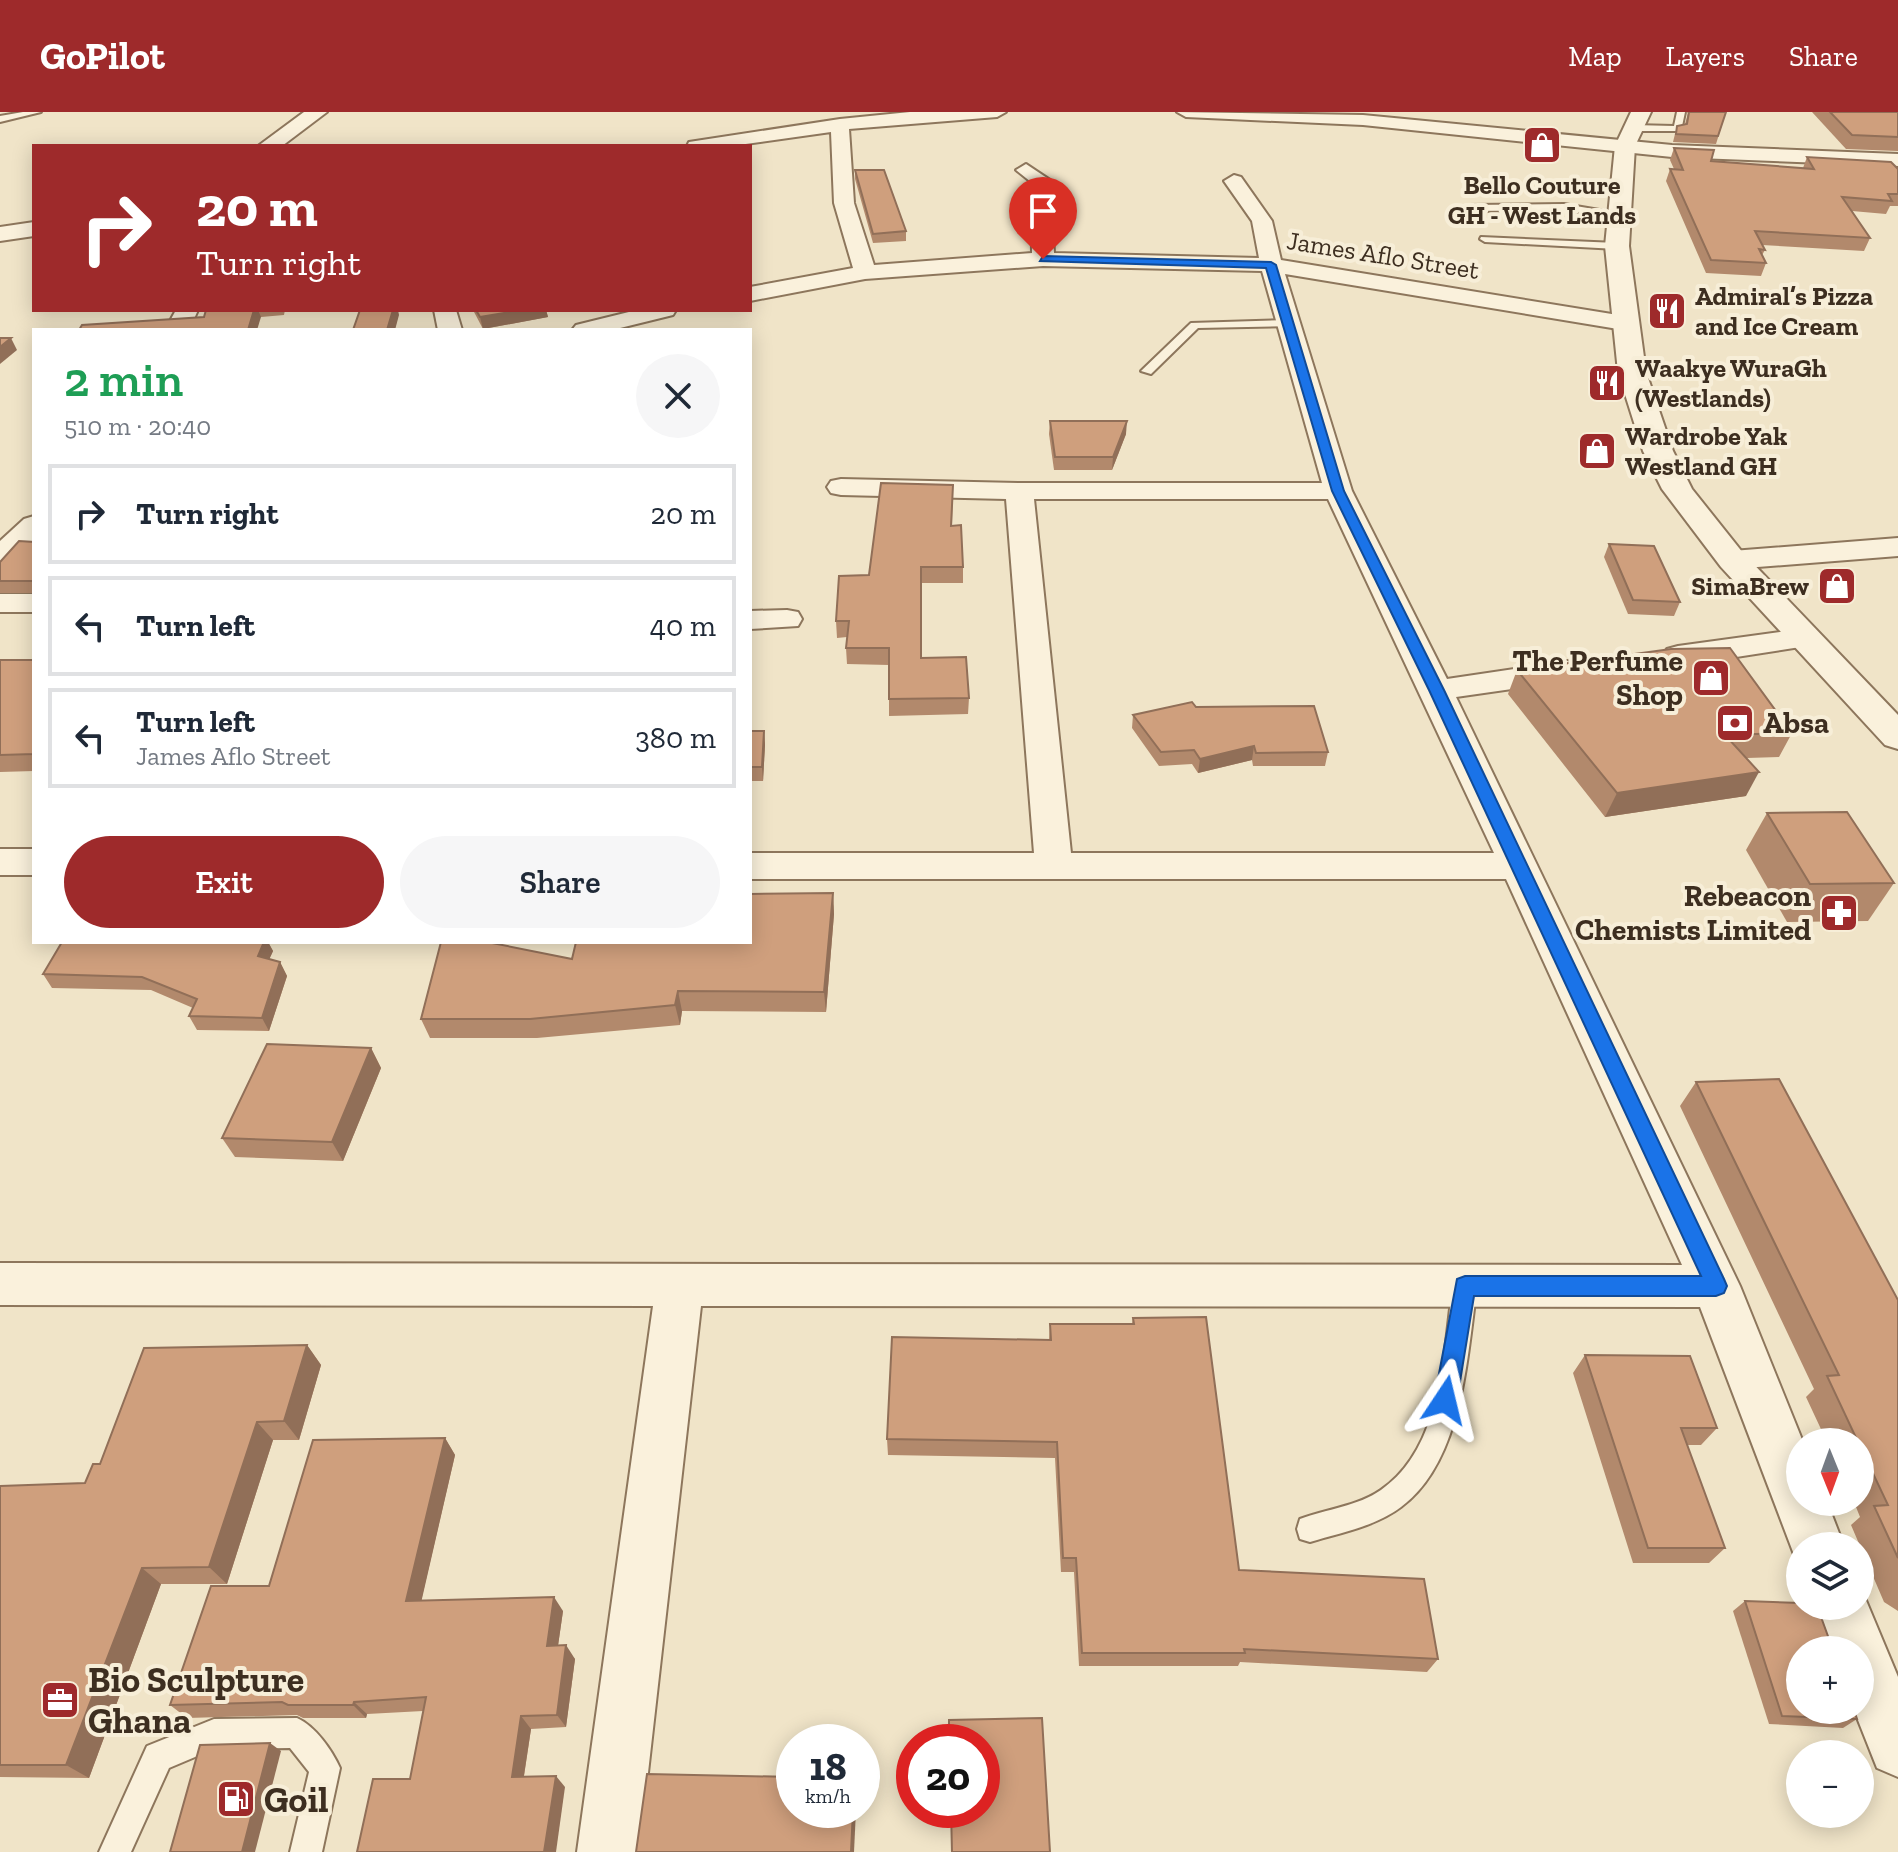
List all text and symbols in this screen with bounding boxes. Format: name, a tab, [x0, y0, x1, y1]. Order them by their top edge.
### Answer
text: GoPilot	[40, 33, 165, 79]
text: Map	[1568, 40, 1622, 73]
text: Layers	[1666, 40, 1745, 73]
text: Share	[1789, 40, 1858, 73]
shop icon: Bello Couture GH - West Lands	[1521, 124, 1563, 166]
place label: Bello Couture GH - West Lands	[1448, 169, 1636, 231]
text: 20 m	[196, 173, 318, 240]
icon: right	[64, 176, 168, 280]
pin	[1009, 177, 1077, 259]
icon: arrive	[1021, 189, 1065, 233]
street label: James Aflo Street	[1285, 224, 1482, 286]
text: Turn right	[196, 241, 361, 284]
place label: Admiral’s Pizza and Ice Cream	[1695, 280, 1873, 342]
restaurant icon: Admiral’s Pizza and Ice Cream	[1646, 290, 1688, 332]
text: 2 min	[64, 351, 183, 408]
place label: Waakye WuraGh (Westlands)	[1635, 352, 1827, 414]
button: close	[636, 354, 720, 438]
restaurant icon: Waakye WuraGh (Westlands)	[1586, 362, 1628, 404]
text: 510 m · 20:40	[64, 410, 211, 442]
place label: Wardrobe Yak Westland GH	[1625, 420, 1788, 482]
shop icon: Wardrobe Yak Westland GH	[1576, 430, 1618, 472]
icon: right	[68, 492, 112, 536]
text: Turn right	[136, 496, 278, 532]
text: 20 m	[651, 496, 716, 532]
shop icon: SimaBrew	[1816, 565, 1858, 607]
place label: SimaBrew	[1691, 570, 1809, 602]
icon: left	[68, 604, 112, 648]
text: Turn left	[136, 608, 255, 644]
text: 40 m	[650, 608, 716, 644]
place label: The Perfume Shop	[1512, 643, 1683, 713]
shop icon: The Perfume Shop	[1690, 657, 1732, 699]
bank icon: Absa	[1714, 702, 1756, 744]
text: Turn left	[136, 704, 255, 740]
place label: Absa	[1763, 705, 1829, 741]
icon: left	[68, 716, 112, 760]
text: 380 m	[635, 720, 716, 756]
text: James Aflo Street	[136, 740, 330, 772]
button: Exit	[64, 836, 384, 928]
button: Share	[400, 836, 720, 928]
place label: Rebeacon Chemists Limited	[1575, 878, 1811, 948]
pharmacy icon: Rebeacon Chemists Limited	[1818, 892, 1860, 934]
position arrow	[1403, 1358, 1487, 1442]
north arrow	[1786, 1428, 1874, 1516]
map controls	[1786, 1428, 1874, 1828]
button: layers	[1786, 1532, 1874, 1620]
button: +	[1786, 1636, 1874, 1724]
place label: Bio Sculpture Ghana	[88, 1658, 304, 1742]
office icon: Bio Sculpture Ghana	[39, 1679, 81, 1721]
speed limit sign: 20	[896, 1724, 1000, 1828]
button: −	[1786, 1740, 1874, 1828]
text: 18	[809, 1742, 847, 1790]
fuel station icon: Goil	[215, 1778, 257, 1820]
place label: Goil	[264, 1778, 328, 1821]
text: km/h	[805, 1784, 851, 1808]

